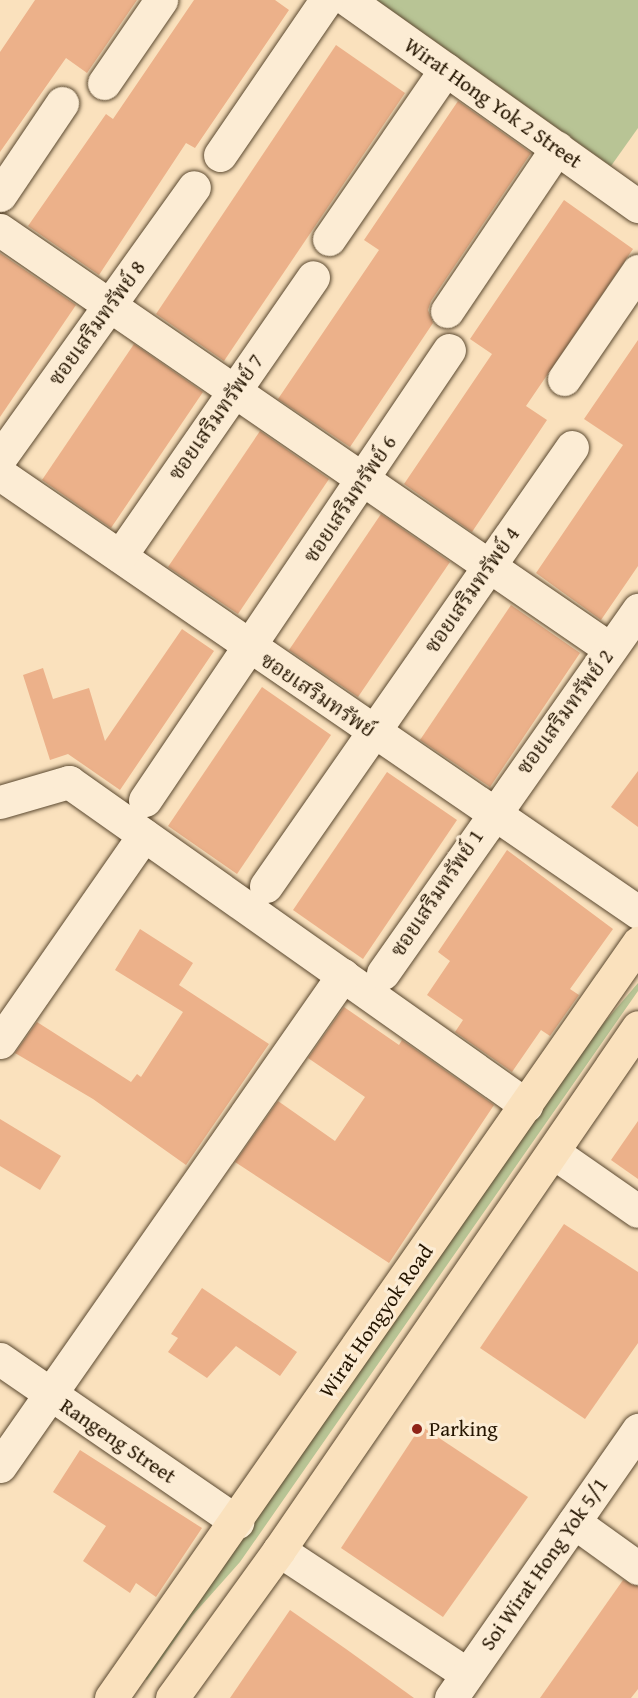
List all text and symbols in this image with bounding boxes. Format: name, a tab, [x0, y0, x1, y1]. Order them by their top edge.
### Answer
street label: Wirat Hong Yok 2 Street	[399, 32, 587, 174]
street label: ซอยเสริมทรัพย์ 8	[43, 256, 151, 390]
street label: ซอยเสริมทรัพย์ 7	[163, 349, 269, 485]
street label: ซอยเสริมทรัพย์ 6	[298, 431, 402, 567]
street label: ซอยเสริมทรัพย์ 4	[419, 522, 525, 658]
street label: ซอยเสริมทรัพย์ 2	[511, 645, 619, 779]
street label: ซอยเสริมทรัพย์	[256, 647, 380, 743]
street label: ซอยเสริมทรัพย์ 1	[385, 825, 489, 961]
street label: Wirat Hongyok Road	[314, 1240, 438, 1402]
street label: Rangeng Street	[55, 1393, 181, 1489]
place label: Parking	[429, 1416, 498, 1442]
marker: Parking	[410, 1422, 424, 1436]
street label: Soi Wirat Hong Yok 5/1	[475, 1473, 613, 1655]

